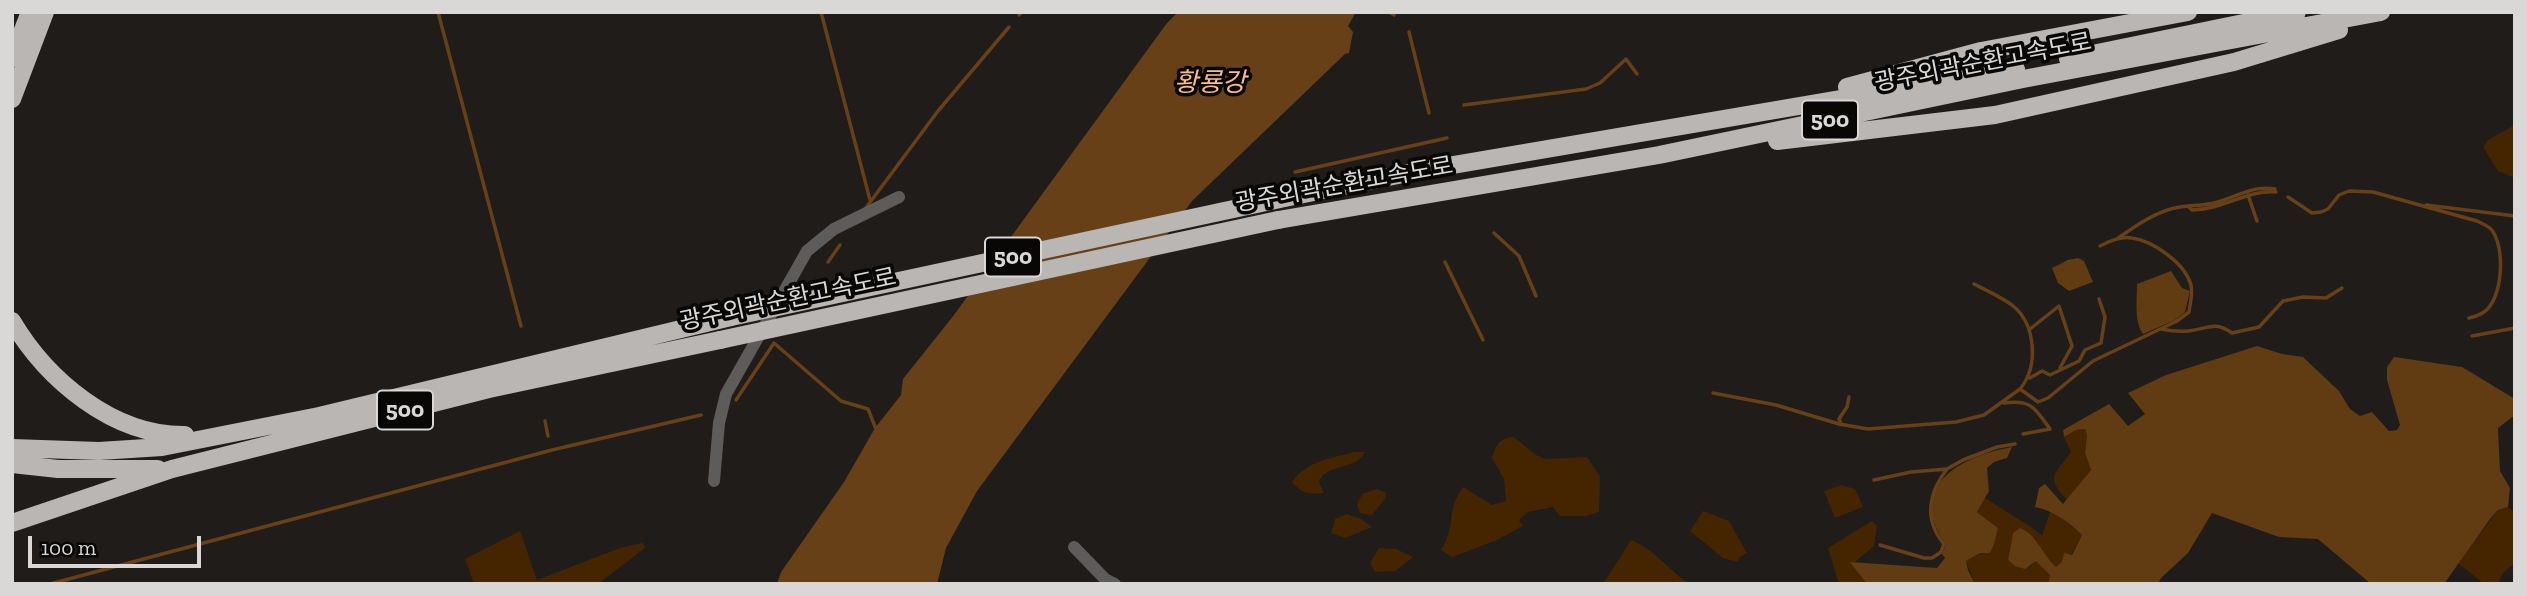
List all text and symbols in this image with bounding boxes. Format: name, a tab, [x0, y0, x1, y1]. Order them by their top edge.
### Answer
street label: 광주외곽순환고속도로	[1872, 28, 2094, 98]
water label: 황룡강	[1174, 68, 1246, 100]
road number: 500	[1802, 100, 1858, 140]
street label: 광주외곽순환고속도로	[1233, 152, 1455, 218]
road number: 500	[985, 238, 1041, 276]
street label: 광주외곽순환고속도로	[677, 263, 899, 337]
road number: 500	[377, 390, 433, 430]
scale bar	[32, 522, 205, 566]
text: 100 m	[41, 535, 96, 560]

